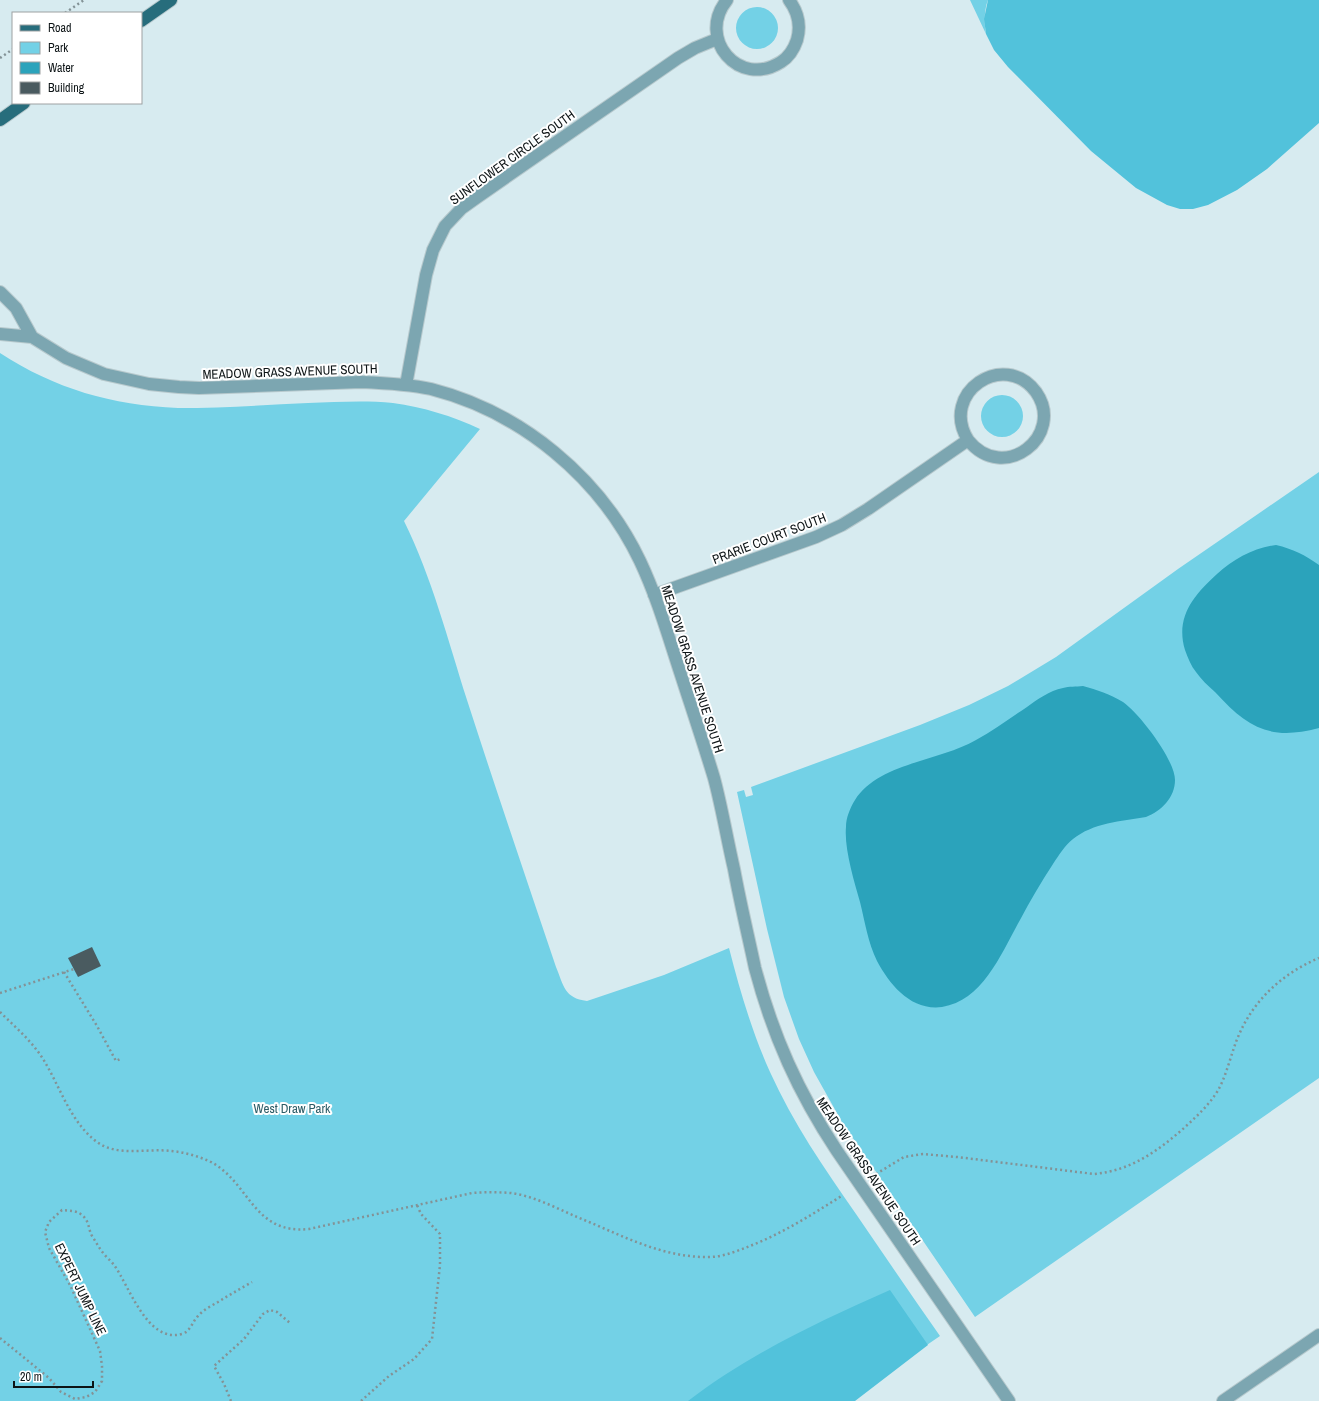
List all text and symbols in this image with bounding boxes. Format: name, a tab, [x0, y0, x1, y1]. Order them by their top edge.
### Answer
legend	[12, 12, 142, 104]
text: Road	[48, 20, 72, 36]
text: Park	[48, 40, 68, 56]
text: Water	[48, 60, 75, 76]
text: Building	[48, 80, 85, 96]
street label: SUNFLOWER CIRCLE SOUTH	[446, 106, 578, 208]
street label: MEADOW GRASS AVENUE SOUTH	[202, 360, 378, 383]
street label: PRARIE COURT SOUTH	[710, 509, 828, 568]
street label: MEADOW GRASS AVENUE SOUTH	[657, 583, 728, 755]
street label: MEADOW GRASS AVENUE SOUTH	[813, 1094, 925, 1249]
park label: West Draw Park	[254, 1100, 331, 1117]
street label: EXPERT JUMP LINE	[51, 1240, 110, 1338]
scale bar	[14, 1363, 93, 1389]
text: 20 m	[20, 1369, 42, 1385]

